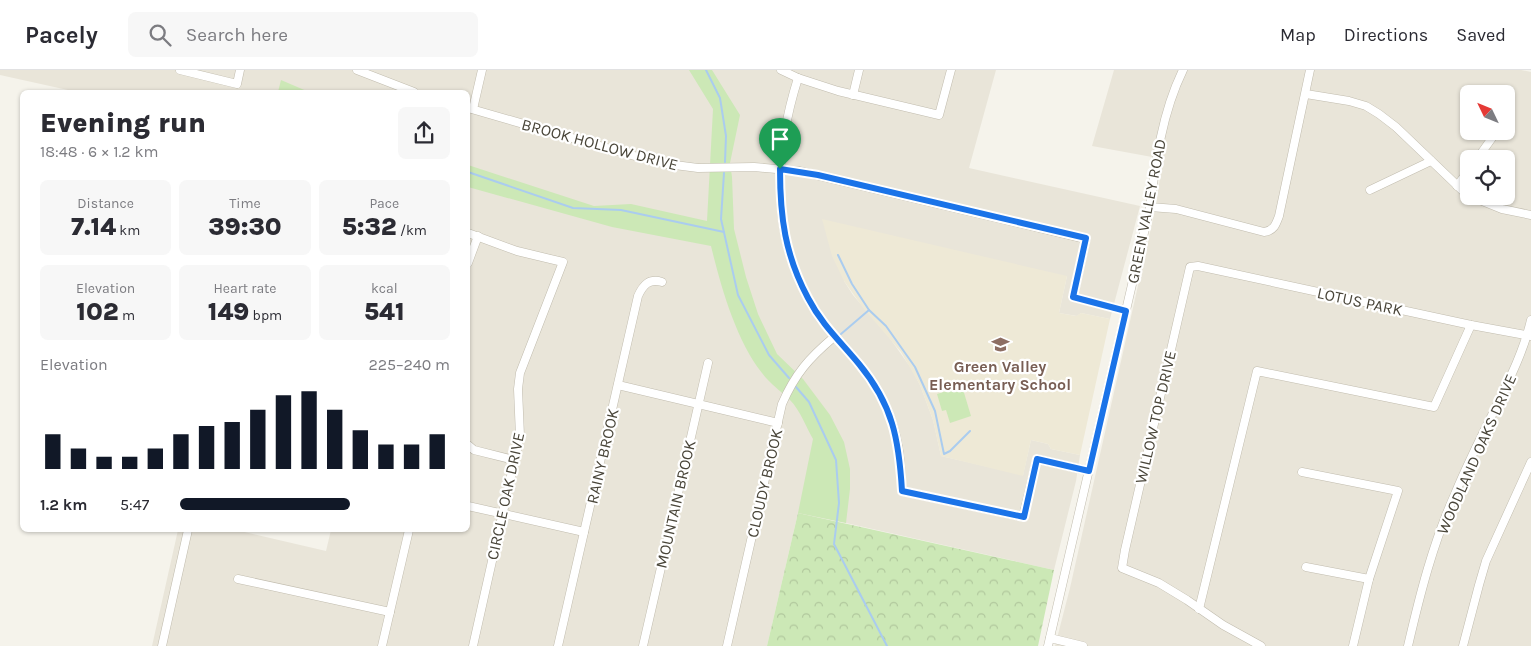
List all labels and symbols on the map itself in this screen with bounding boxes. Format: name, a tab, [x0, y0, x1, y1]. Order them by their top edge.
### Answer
north arrow	[1460, 85, 1515, 140]
street label: BROOK HOLLOW DRIVE	[520, 114, 680, 175]
pin	[759, 118, 801, 169]
street label: GREEN VALLEY ROAD	[1123, 137, 1170, 285]
street label: LOTUS PARK	[1316, 283, 1405, 320]
school or university icon: Green Valley Elementary School	[990, 334, 1010, 354]
street label: WILLOW TOP DRIVE	[1131, 349, 1180, 486]
place label: Green Valley Elementary School	[929, 357, 1071, 394]
street label: WOODLAND OAKS DRIVE	[1433, 371, 1520, 537]
street label: RAINY BROOK	[582, 406, 623, 506]
street label: CLOUDY BROOK	[743, 427, 786, 539]
street label: CIRCLE OAK DRIVE	[483, 431, 528, 562]
street label: MOUNTAIN BROOK	[651, 438, 700, 570]

